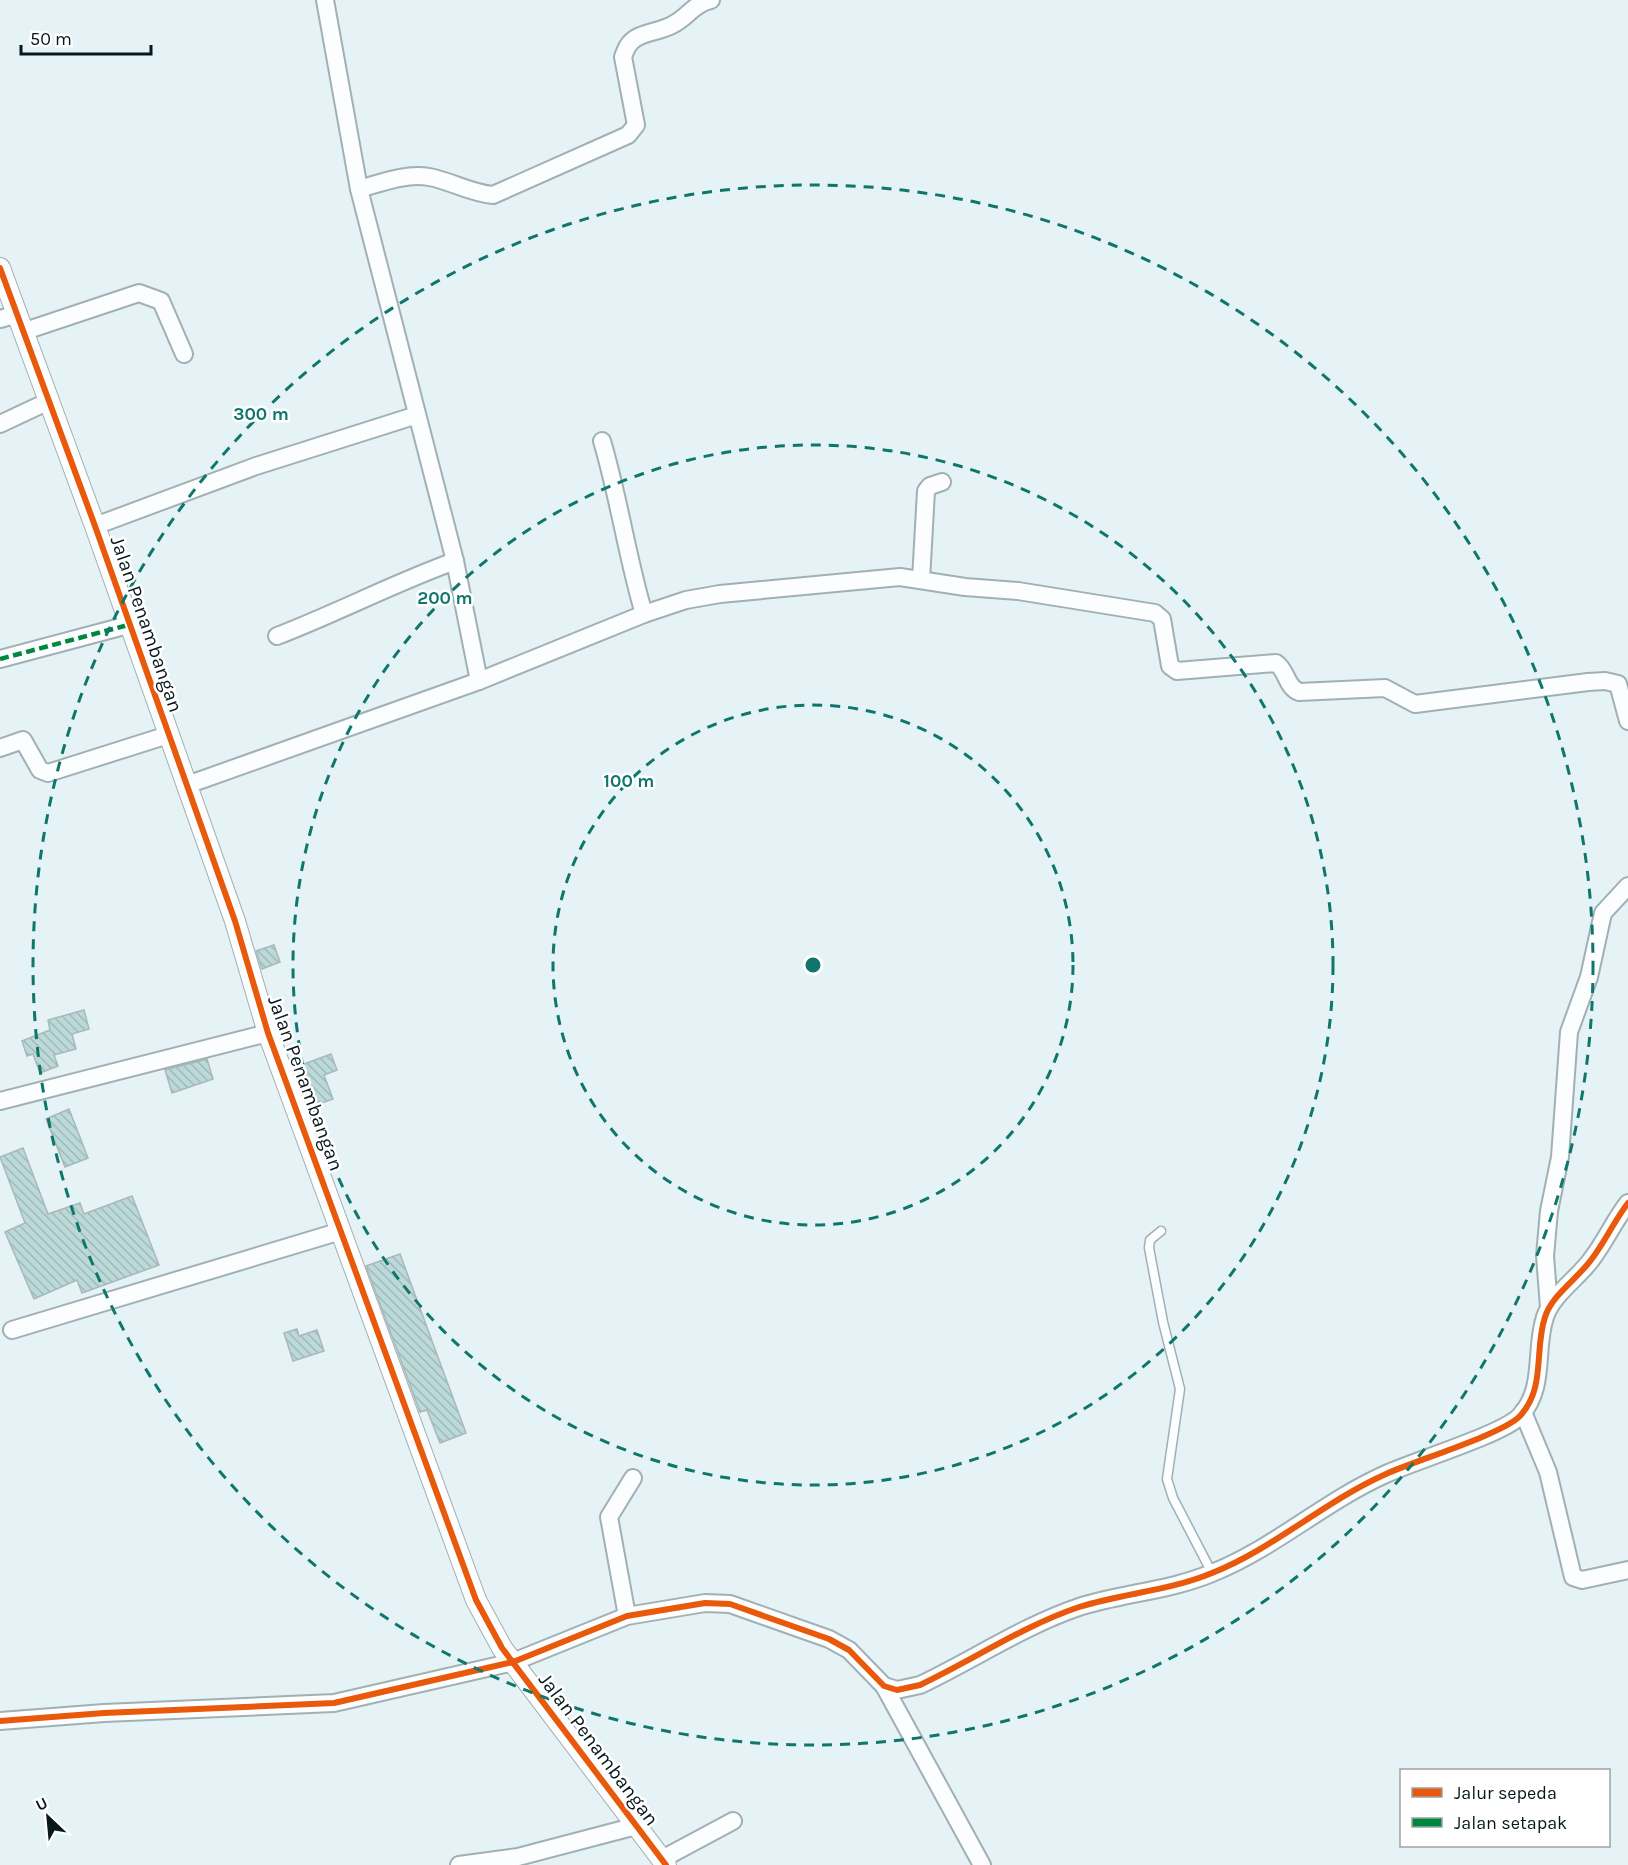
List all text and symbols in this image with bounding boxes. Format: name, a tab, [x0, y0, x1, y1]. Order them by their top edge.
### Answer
scale bar	[21, 18, 152, 56]
text: 50 m	[30, 28, 72, 50]
text: 300 m	[233, 403, 289, 425]
street label: Jalan Penambangan	[106, 533, 188, 715]
text: 200 m	[417, 587, 473, 609]
text: 100 m	[604, 770, 654, 792]
centre of rings	[803, 955, 823, 975]
street label: Jalan Penambangan	[263, 992, 348, 1174]
street label: Jalan Penambangan	[534, 1669, 663, 1830]
legend	[1400, 1769, 1610, 1847]
text: Jalur sepeda	[1454, 1782, 1557, 1804]
north arrow	[18, 1787, 78, 1847]
text: U	[33, 1793, 51, 1815]
text: Jalan setapak	[1454, 1812, 1567, 1834]

